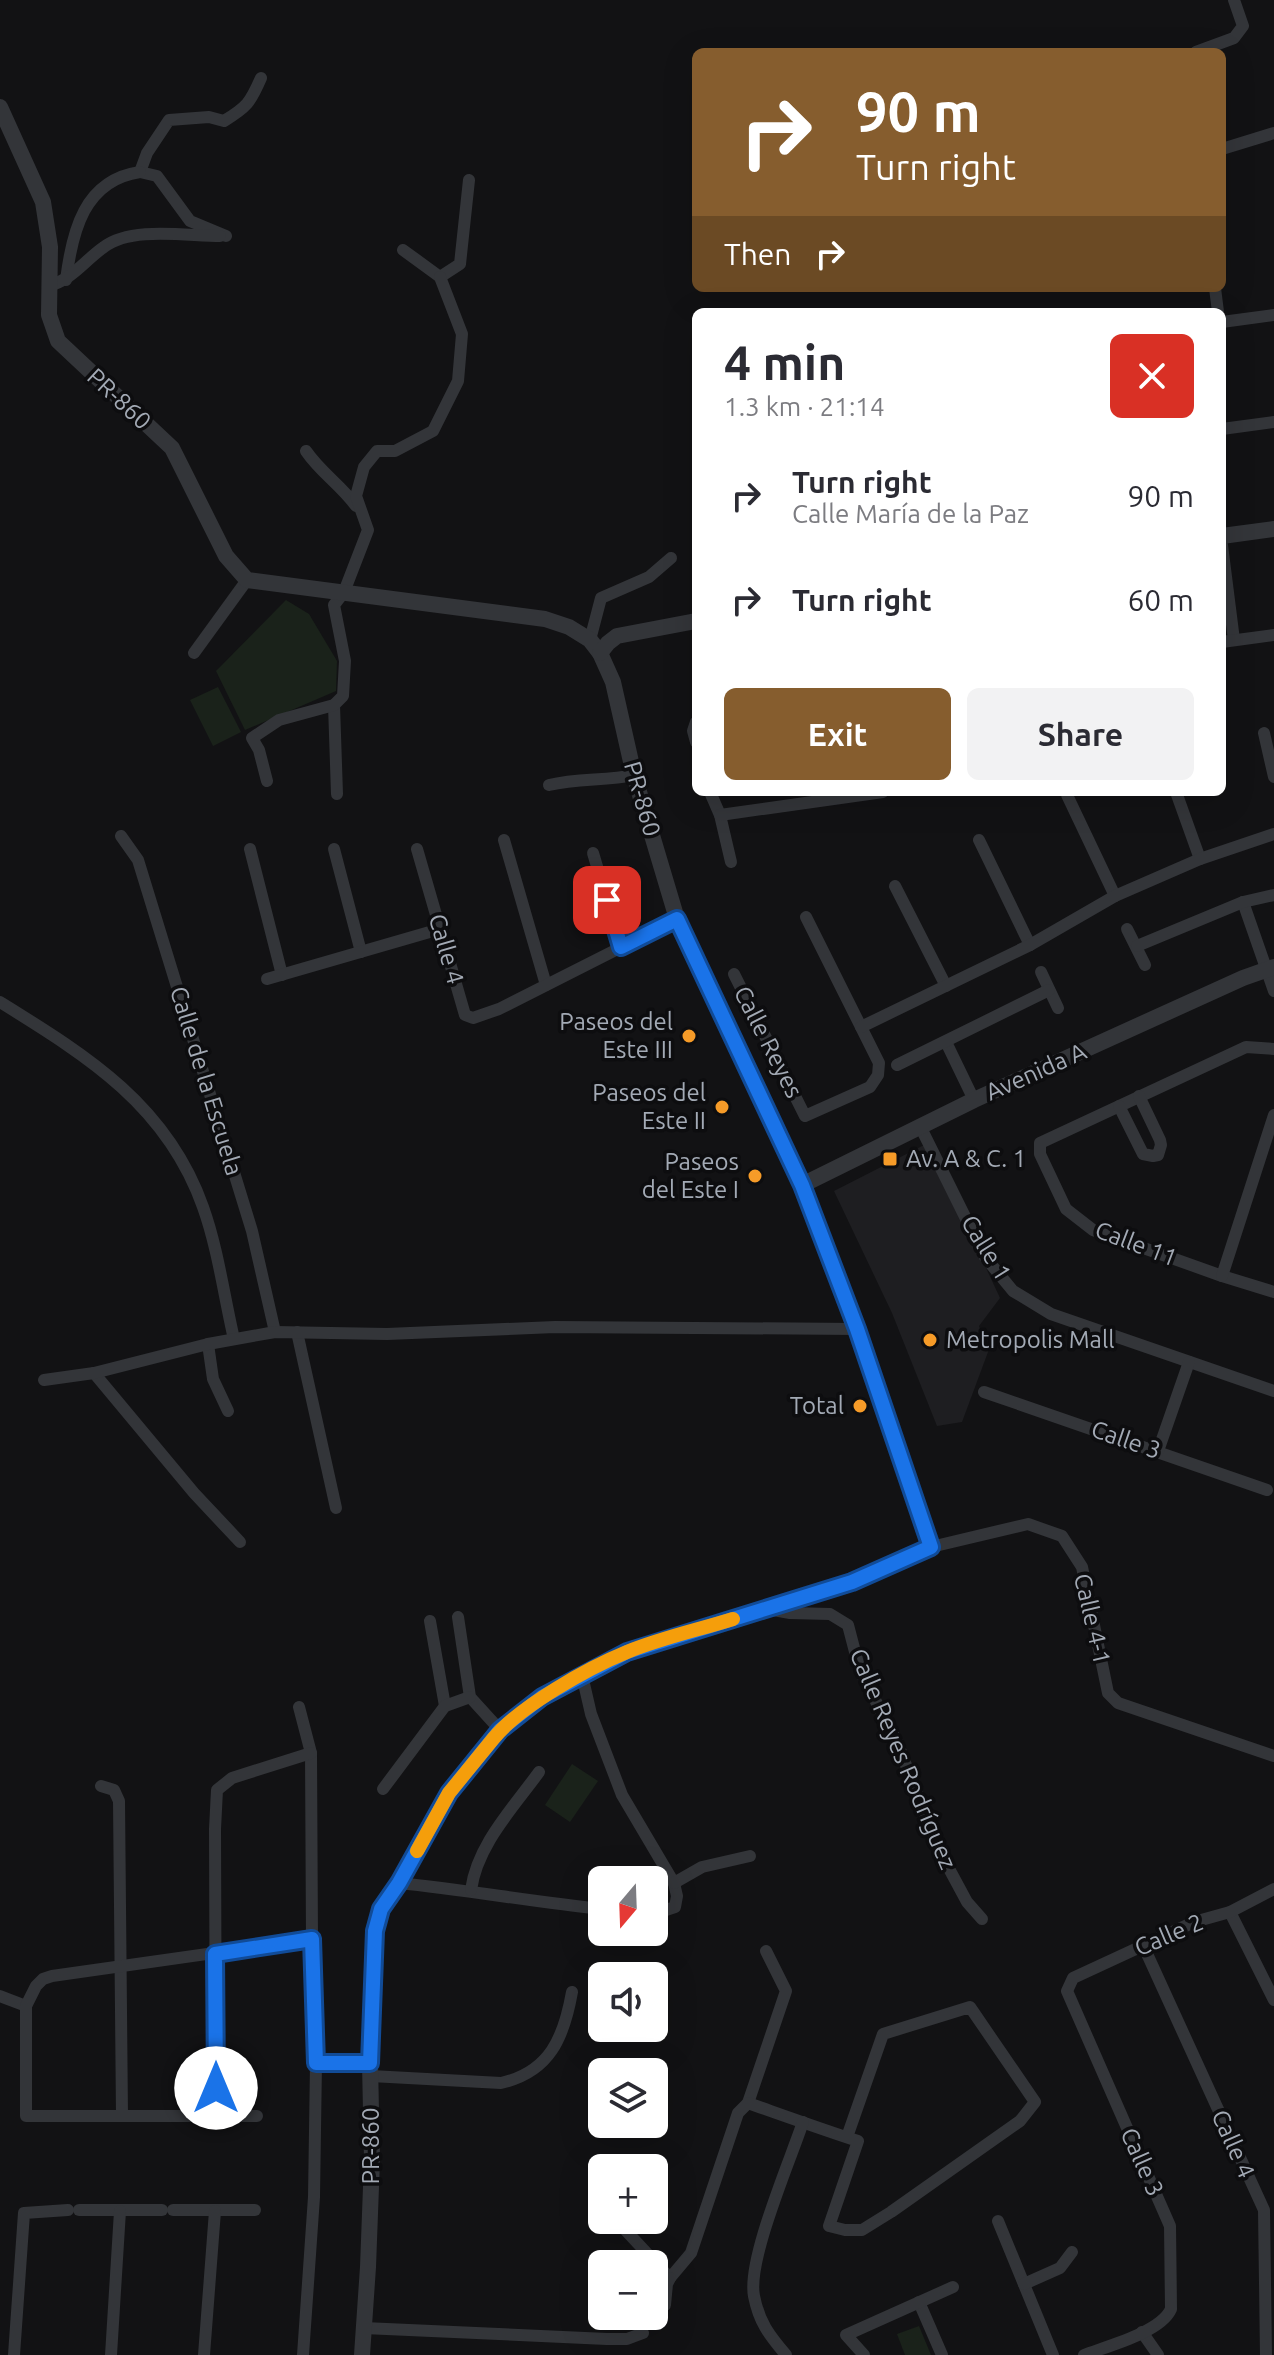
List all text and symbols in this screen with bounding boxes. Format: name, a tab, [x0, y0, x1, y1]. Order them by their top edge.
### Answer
icon: right	[724, 80, 828, 184]
text: 90 m	[856, 80, 981, 143]
text: Turn right	[856, 146, 1016, 187]
icon: right	[808, 232, 852, 276]
text: Then	[724, 237, 792, 271]
button: close	[1110, 334, 1194, 418]
text: 4 min	[724, 335, 845, 389]
street label: PR-860	[82, 363, 157, 435]
text: 1.3 km · 21:14	[724, 392, 885, 421]
text: Turn right	[792, 465, 932, 499]
icon: right	[724, 474, 768, 518]
text: 90 m	[1127, 479, 1194, 513]
text: Calle María de la Paz	[792, 499, 1029, 528]
icon: right	[724, 578, 768, 622]
text: Turn right	[792, 583, 932, 617]
text: 60 m	[1127, 583, 1194, 617]
button: Exit	[724, 688, 951, 780]
button: Share	[967, 688, 1194, 780]
street label: PR-860	[619, 758, 666, 840]
pin	[573, 866, 641, 934]
icon: arrive	[585, 878, 629, 922]
street label: Calle 4	[424, 911, 469, 987]
street label: Calle Reyes	[729, 981, 808, 1102]
street label: Calle de la Escuela	[165, 983, 248, 1179]
place label: Paseos del Este III	[559, 1008, 673, 1063]
marker: Paseos del Este III	[680, 1027, 698, 1045]
street label: Avenida A	[981, 1037, 1091, 1106]
place label: Paseos del Este II	[592, 1079, 706, 1134]
marker: Paseos del Este II	[713, 1098, 731, 1116]
place label: Av. A & C. 1	[906, 1145, 1026, 1172]
place label: Paseos del Este I	[642, 1148, 739, 1203]
marker: Av. A & C. 1	[881, 1150, 899, 1168]
marker: Paseos del Este I	[746, 1167, 764, 1185]
street label: Calle 1	[956, 1210, 1017, 1285]
street label: Calle 11	[1091, 1216, 1181, 1271]
place label: Metropolis Mall	[946, 1326, 1115, 1353]
marker: Metropolis Mall	[921, 1331, 939, 1349]
place label: Total	[790, 1392, 844, 1419]
marker: Total	[851, 1397, 869, 1415]
street label: Calle 3	[1088, 1415, 1165, 1464]
street label: Calle 4-1	[1069, 1571, 1116, 1667]
street label: Calle Reyes Rodríguez	[845, 1644, 962, 1873]
north arrow	[588, 1866, 668, 1946]
map controls	[588, 1866, 668, 2330]
street label: Calle 2	[1130, 1908, 1207, 1961]
button: sound	[588, 1962, 668, 2042]
position arrow	[174, 2046, 258, 2130]
button: layers	[588, 2058, 668, 2138]
street label: Calle 4	[1206, 2105, 1260, 2182]
street label: PR-860	[357, 2108, 384, 2184]
street label: Calle 3	[1115, 2123, 1169, 2200]
button: +	[588, 2154, 668, 2234]
button: −	[588, 2250, 668, 2330]

